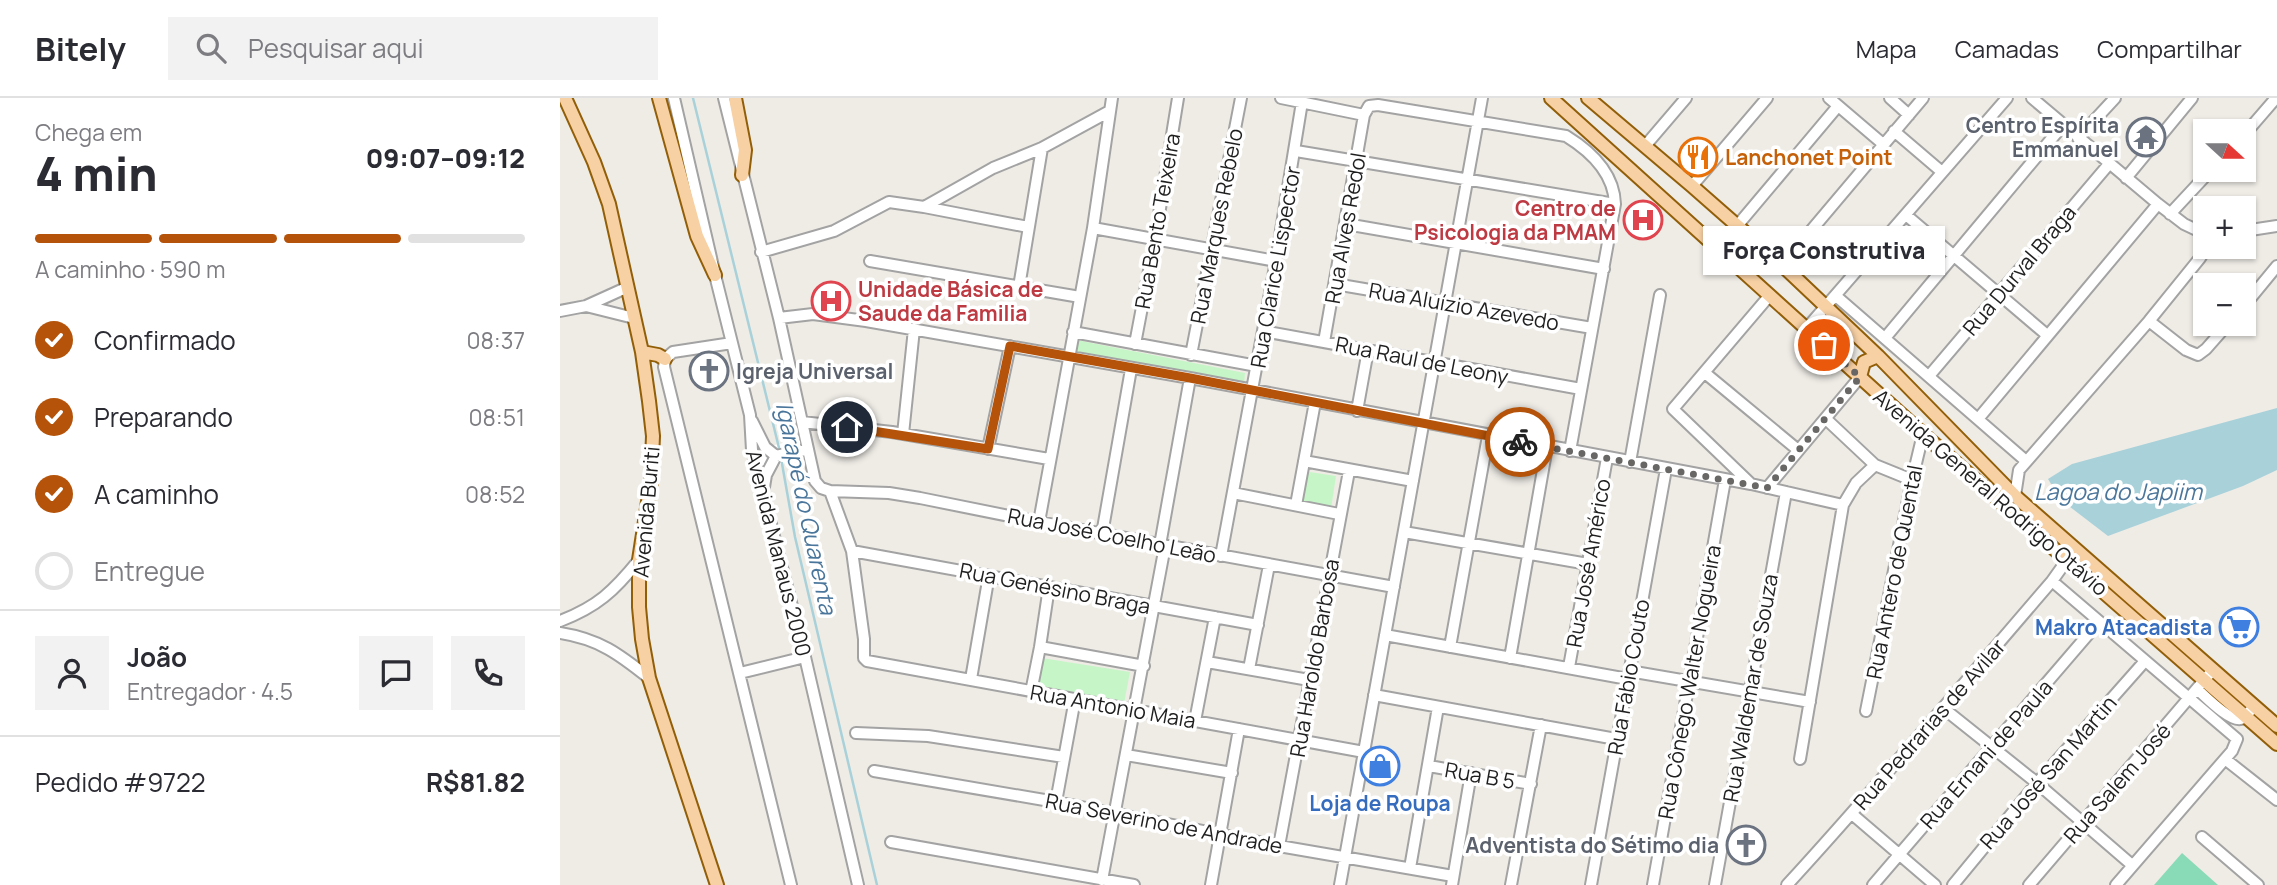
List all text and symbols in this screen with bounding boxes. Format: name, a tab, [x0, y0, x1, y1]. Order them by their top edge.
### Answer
search box	[168, 17, 658, 80]
text: Bitely	[35, 26, 126, 71]
icon: search	[192, 29, 230, 67]
text: Pesquisar aqui	[248, 30, 423, 66]
text: Mapa	[1856, 32, 1917, 65]
text: Camadas	[1955, 32, 2059, 65]
text: Compartilhar	[2097, 32, 2242, 65]
place label: Centro Espírita Emmanuel	[1966, 111, 2119, 163]
text: Chega em	[35, 116, 142, 148]
temple icon: Centro Espírita Emmanuel	[2125, 116, 2167, 158]
north arrow	[2193, 119, 2256, 182]
map controls	[2193, 119, 2256, 336]
street label: Rua Marques Rebelo	[1183, 126, 1249, 326]
street label: Rua Bento Teixeira	[1128, 131, 1186, 311]
restaurant icon: Lanchonet Point	[1677, 136, 1719, 178]
text: 09:07–09:12	[366, 140, 525, 176]
text: 4 min	[35, 142, 158, 205]
place label: Lanchonet Point	[1725, 143, 1893, 171]
street label: Rua Alves Redol	[1318, 150, 1372, 306]
street label: Rua Clarice Lispector	[1243, 164, 1307, 370]
place label: Centro de Psicologia da PMAM	[1414, 194, 1616, 246]
button: +	[2193, 196, 2256, 259]
hospital icon: Centro de Psicologia da PMAM	[1622, 199, 1664, 241]
street label: Rua Durval Braga	[1956, 199, 2082, 341]
callout: Força Construtiva	[1703, 226, 1945, 275]
text: Força Construtiva	[1723, 234, 1925, 266]
text: A caminho · 590 m	[35, 253, 226, 285]
button: −	[2193, 273, 2256, 336]
place label: Unidade Básica de Saude da Familia	[858, 275, 1043, 327]
street label: Rua Aluízio Azevedo	[1367, 275, 1561, 337]
hospital icon: Unidade Básica de Saude da Familia	[810, 280, 852, 322]
pin	[1794, 315, 1854, 375]
icon: check	[35, 321, 73, 359]
text: Confirmado	[94, 322, 236, 358]
text: 08:37	[466, 324, 525, 356]
icon: bag	[1805, 326, 1843, 364]
street label: Rua Raul de Leony	[1333, 330, 1511, 390]
church icon: Igreja Universal	[688, 350, 730, 392]
place label: Igreja Universal	[736, 357, 893, 385]
street label: Avenida General Rodrigo Otávio	[1868, 382, 2114, 602]
pin	[817, 397, 877, 457]
icon: check	[35, 398, 73, 436]
text: Preparando	[94, 399, 233, 435]
water label: Igarapé do Quarenta	[769, 399, 845, 618]
text: 08:51	[468, 401, 525, 433]
courier	[1485, 407, 1555, 477]
icon: home	[828, 408, 866, 446]
icon: bike	[1501, 423, 1539, 461]
street label: Avenida Buriti	[626, 445, 666, 579]
street label: Avenida Manaus 2000	[740, 447, 818, 659]
street label: Rua Antero de Quental	[1859, 463, 1929, 681]
icon: check	[35, 475, 73, 513]
water label: Lagoa do Japiim	[2034, 475, 2204, 507]
text: A caminho	[94, 476, 219, 512]
street label: Rua José Américo	[1559, 477, 1617, 649]
text: 08:52	[465, 478, 525, 510]
street label: Rua José Coelho Leão	[1005, 501, 1219, 569]
street label: Rua Cônego Walter Nogueira	[1651, 543, 1727, 821]
text: Entregue	[94, 553, 205, 589]
street label: Rua Genésino Braga	[957, 556, 1153, 620]
street label: Rua Haroldo Barbosa	[1283, 557, 1345, 759]
street label: Rua Waldemar de Souza	[1716, 572, 1784, 804]
street label: Rua Fábio Couto	[1601, 597, 1655, 757]
supermarket icon: Makro Atacadista	[2218, 606, 2260, 648]
place label: Makro Atacadista	[2035, 613, 2212, 641]
street label: Rua Pedrarias de Avilar	[1847, 632, 2011, 816]
button: person	[35, 636, 109, 710]
button: chat	[359, 636, 433, 710]
button: phone	[451, 636, 525, 710]
text: João	[127, 639, 187, 675]
street label: Rua Ernani de Paula	[1914, 674, 2058, 834]
text: Entregador · 4.5	[127, 675, 293, 707]
street label: Rua Antonio Maia	[1028, 678, 1198, 734]
street label: Rua José San Martin	[1973, 689, 2123, 855]
street label: Rua Salem José	[2057, 717, 2177, 849]
shop icon: Loja de Roupa	[1359, 745, 1401, 787]
street label: Rua B 5	[1443, 755, 1517, 795]
text: Pedido #9722	[35, 764, 206, 800]
text: R$81.82	[426, 764, 525, 800]
street label: Rua Severino de Andrade	[1043, 786, 1285, 860]
place label: Loja de Roupa	[1309, 789, 1451, 817]
church icon: Adventista do Sétimo dia	[1725, 824, 1767, 866]
place label: Adventista do Sétimo dia	[1465, 831, 1719, 859]

